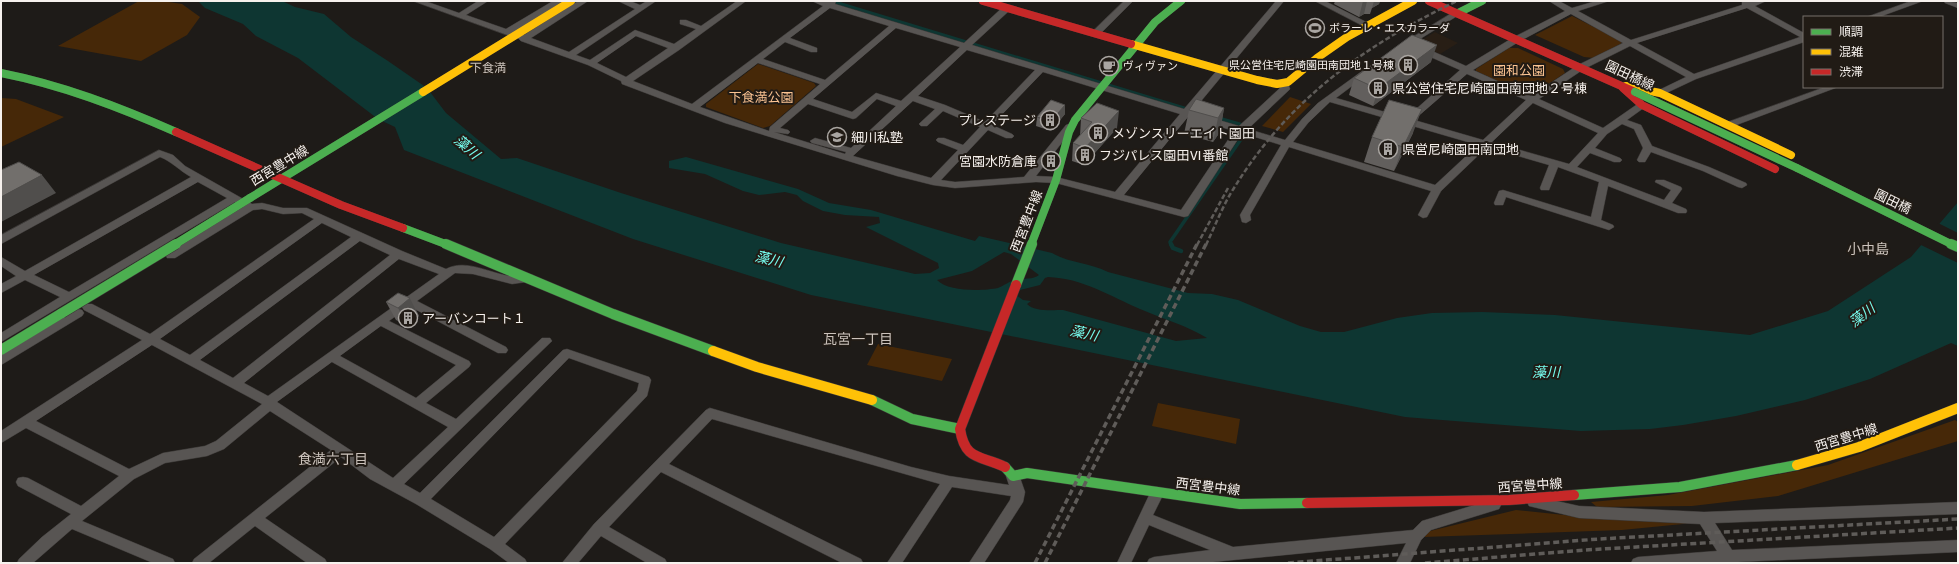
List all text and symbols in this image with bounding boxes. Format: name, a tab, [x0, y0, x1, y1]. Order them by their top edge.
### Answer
legend	[1803, 16, 1943, 88]
sports icon: ボラーレ・エスカラーダ	[1304, 17, 1326, 39]
place label: ボラーレ・エスカラーダ	[1329, 22, 1450, 34]
text: 順調	[1839, 25, 1863, 39]
text: 混雑	[1839, 45, 1863, 59]
building icon: 県公営住宅尼崎園田南団地１号棟	[1397, 54, 1419, 76]
cafe icon: ヴィヴァン	[1098, 55, 1120, 77]
street label: 園田橋線	[1603, 58, 1657, 93]
place label: 県公営住宅尼崎園田南団地１号棟	[1229, 59, 1394, 71]
place label: ヴィヴァン	[1123, 60, 1178, 72]
district label: 下食満	[470, 61, 506, 75]
park label: 園和公園	[1493, 63, 1545, 78]
text: 渋滞	[1839, 65, 1863, 79]
building icon: 県公営住宅尼崎園田南団地２号棟	[1367, 77, 1389, 99]
place label: 県公営住宅尼崎園田南団地２号棟	[1392, 81, 1587, 96]
park label: 下食満公園	[728, 90, 794, 105]
building icon: プレステージ	[1039, 109, 1061, 131]
place label: プレステージ	[958, 113, 1036, 128]
building icon: メゾンスリーエイト園田	[1087, 122, 1109, 144]
school or university icon: 細川私塾	[826, 126, 848, 148]
place label: メゾンスリーエイト園田	[1112, 126, 1255, 141]
place label: 細川私塾	[851, 130, 903, 145]
water label: 藻川	[451, 132, 484, 164]
building icon: 県営尼崎園田南団地	[1377, 138, 1399, 160]
street label: 西宮豊中線	[248, 142, 311, 189]
place label: 県営尼崎園田南団地	[1402, 142, 1519, 157]
building icon: フジパレス園田Ⅵ番館	[1074, 144, 1096, 166]
place label: フジパレス園田Ⅵ番館	[1099, 148, 1228, 163]
building icon: 宮園水防倉庫	[1040, 150, 1062, 172]
place label: 宮園水防倉庫	[959, 154, 1037, 169]
street label: 園田橋	[1872, 186, 1914, 217]
street label: 西宮豊中線	[1008, 188, 1045, 254]
district label: 小中島	[1847, 241, 1889, 257]
water label: 藻川	[753, 248, 786, 271]
water label: 藻川	[1846, 299, 1880, 330]
building icon: アーバンコート１	[397, 307, 419, 329]
place label: アーバンコート１	[422, 311, 526, 326]
water label: 藻川	[1069, 322, 1101, 344]
district label: 瓦宮一丁目	[823, 331, 893, 347]
water label: 藻川	[1532, 364, 1562, 380]
street label: 西宮豊中線	[1813, 421, 1879, 454]
district label: 食満六丁目	[298, 451, 368, 467]
street label: 西宮豊中線	[1175, 475, 1241, 498]
street label: 西宮豊中線	[1497, 476, 1563, 495]

